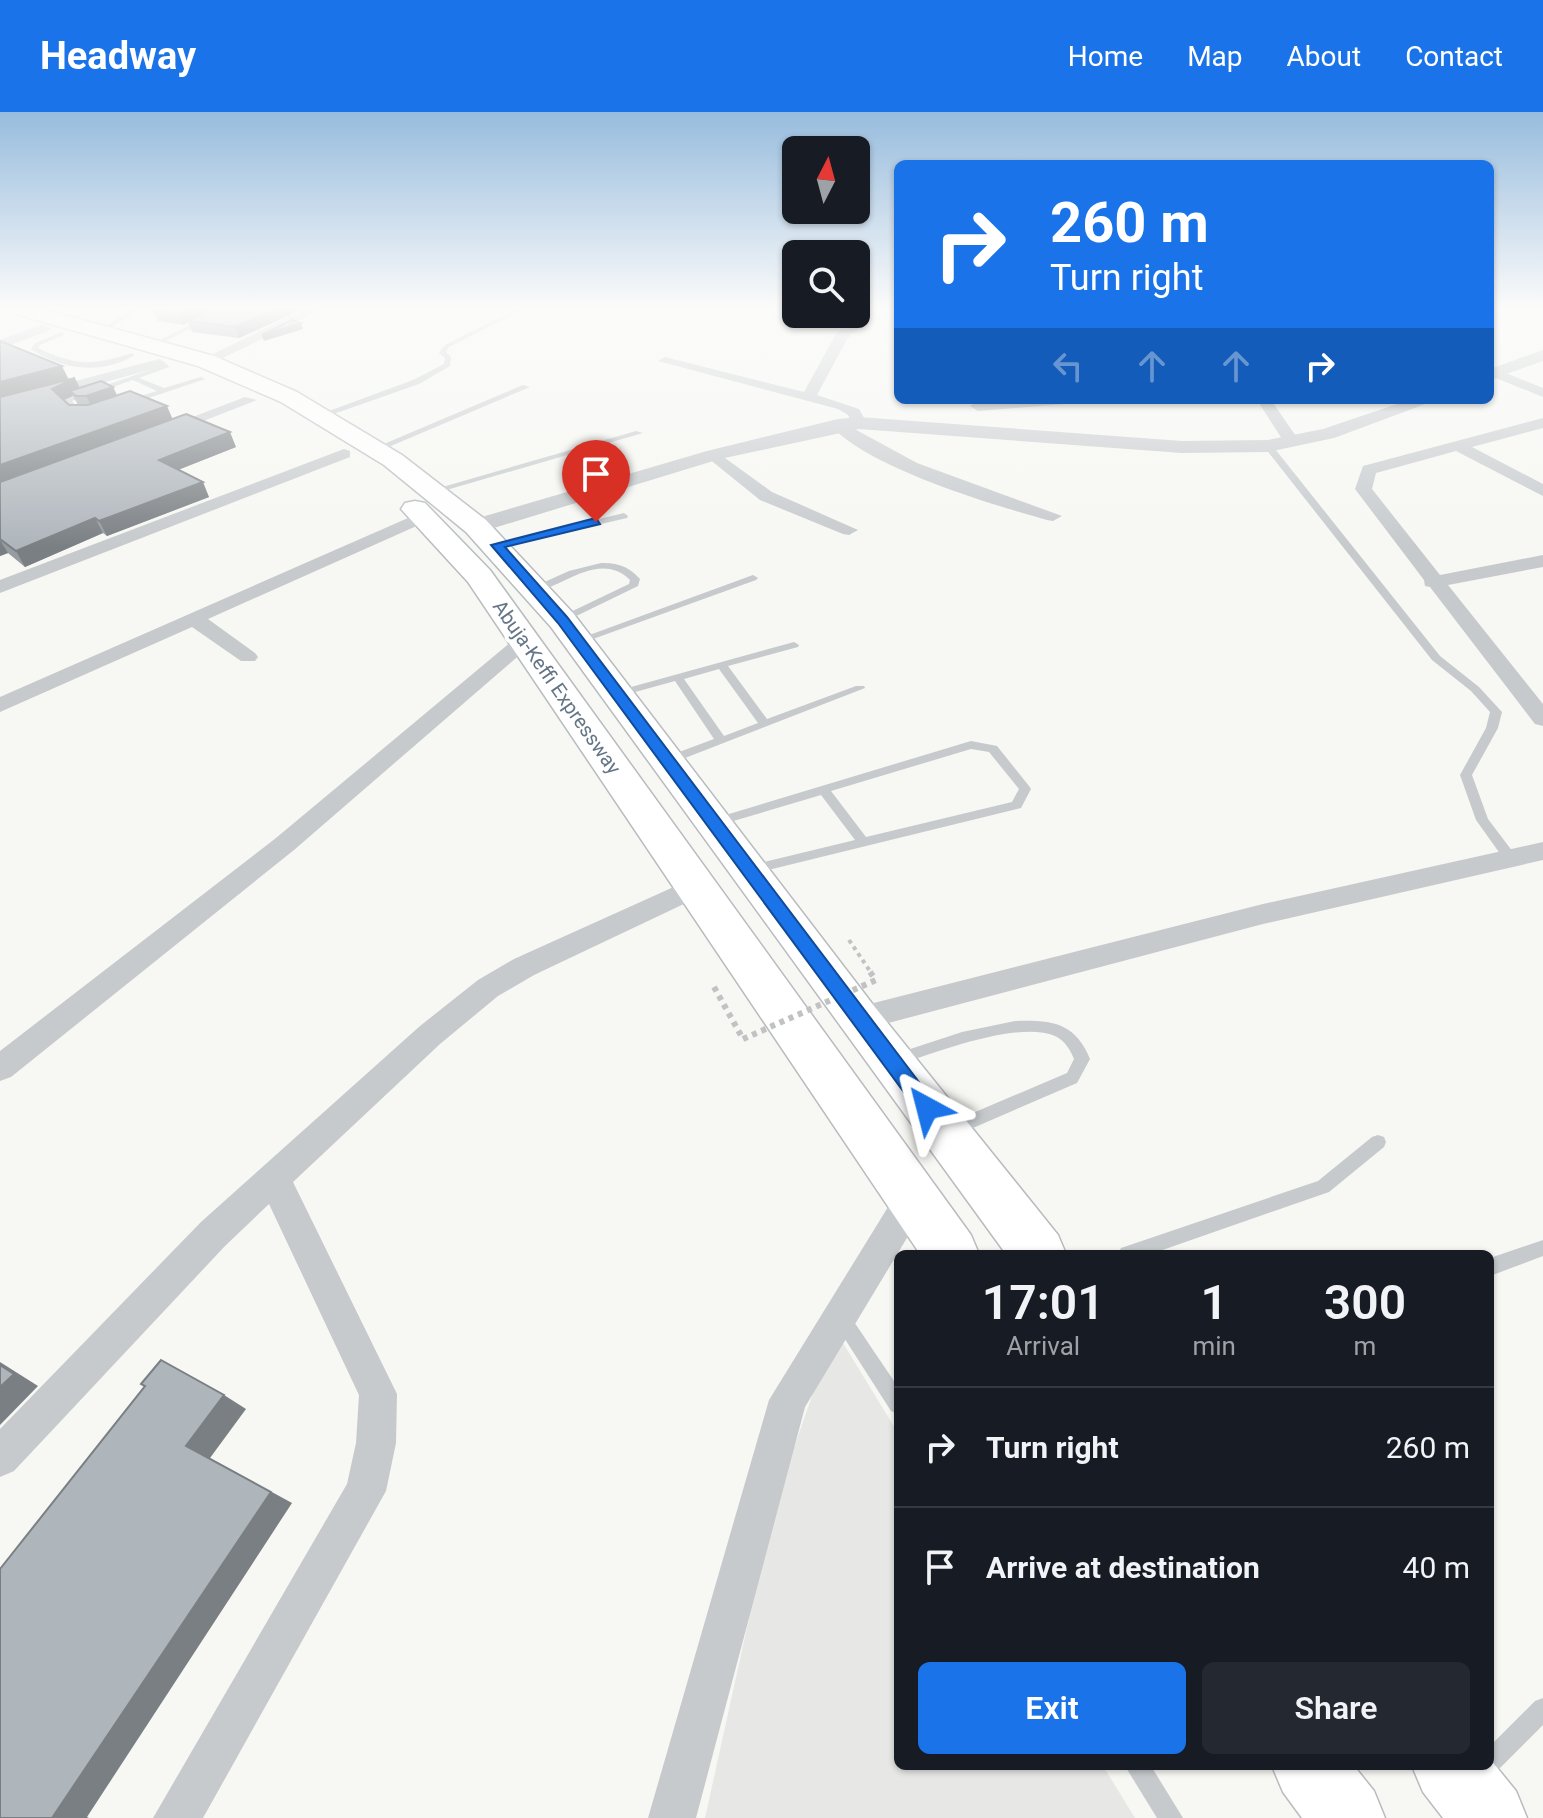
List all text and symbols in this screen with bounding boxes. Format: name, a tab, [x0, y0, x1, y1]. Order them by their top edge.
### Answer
text: Headway	[40, 34, 196, 78]
text: Home	[1068, 40, 1143, 73]
text: Map	[1187, 40, 1243, 73]
text: About	[1287, 40, 1361, 73]
text: Contact	[1405, 40, 1503, 73]
north arrow	[782, 136, 870, 224]
map controls	[782, 136, 870, 328]
text: 260 m	[1050, 190, 1209, 256]
icon: right	[918, 192, 1022, 296]
button: search	[782, 240, 870, 328]
text: Turn right	[1050, 257, 1203, 299]
icon: left	[1046, 344, 1090, 388]
icon: ahead	[1130, 344, 1174, 388]
icon: ahead	[1214, 344, 1258, 388]
icon: right	[1298, 344, 1342, 388]
pin	[562, 440, 630, 522]
icon: arrive	[574, 452, 618, 496]
street label: Abuja-Keffi Expressway	[488, 595, 627, 779]
position arrow	[885, 1066, 969, 1150]
text: 17:01	[982, 1274, 1105, 1331]
text: 1	[1201, 1274, 1228, 1331]
text: 300	[1324, 1274, 1406, 1331]
text: Arrival	[1006, 1331, 1080, 1361]
text: min	[1192, 1331, 1236, 1361]
text: m	[1354, 1331, 1376, 1361]
icon: right	[918, 1425, 962, 1469]
text: Turn right	[986, 1430, 1119, 1465]
text: 260 m	[1386, 1430, 1470, 1465]
icon: arrive	[918, 1545, 962, 1589]
text: Arrive at destination	[986, 1550, 1260, 1585]
text: 40 m	[1403, 1550, 1470, 1585]
button: Exit	[918, 1662, 1186, 1754]
button: Share	[1202, 1662, 1470, 1754]

